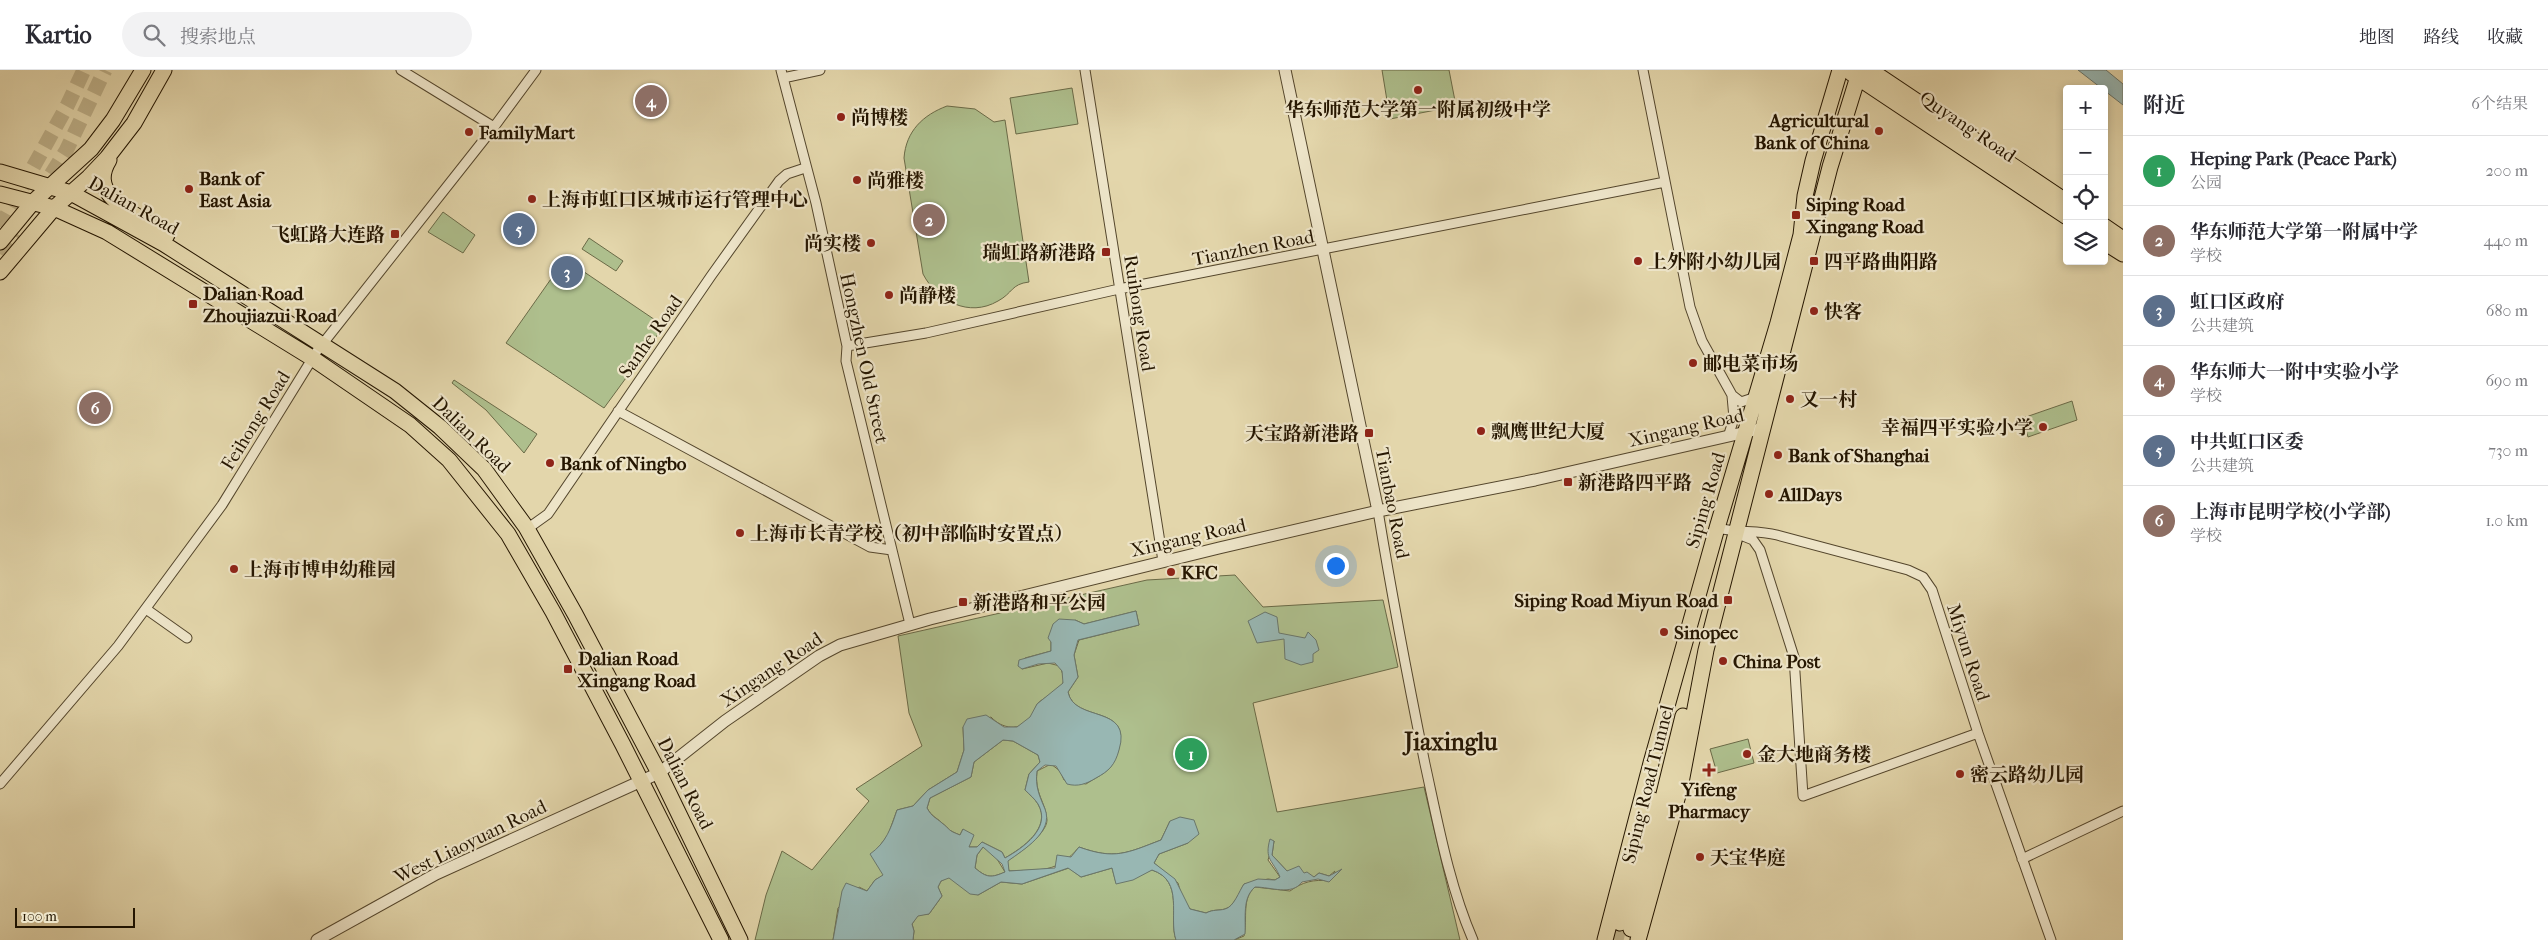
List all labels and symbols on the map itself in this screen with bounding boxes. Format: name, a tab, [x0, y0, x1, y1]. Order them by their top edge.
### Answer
pin: 4	[635, 82, 667, 120]
marker: 华东师范大学第一附属初级中学	[1412, 84, 1424, 96]
street label: Quyang Road	[1915, 87, 2020, 167]
place label: 华东师范大学第一附属初级中学	[1285, 99, 1551, 121]
place label: 尚博楼	[851, 107, 908, 129]
place label: Agricultural Bank of China	[1754, 110, 1870, 154]
marker: 尚博楼	[835, 111, 847, 123]
place label: FamilyMart	[478, 122, 575, 144]
marker: Agricultural Bank of China	[1873, 125, 1885, 137]
marker: FamilyMart	[463, 126, 475, 138]
place label: Bank of East Asia	[199, 168, 272, 212]
place label: 尚雅楼	[867, 170, 924, 192]
street label: Dalian Road	[84, 172, 183, 240]
marker: 尚雅楼	[851, 174, 863, 186]
marker: Bank of East Asia	[183, 183, 195, 195]
place label: 上海市虹口区城市运行管理中心	[542, 189, 808, 211]
marker: 上海市虹口区城市运行管理中心	[526, 193, 538, 205]
place label: Siping Road Xingang Road	[1805, 194, 1925, 238]
pin: 2	[913, 201, 945, 239]
marker: Siping Road Xingang Road	[1790, 209, 1802, 221]
pin: 5	[503, 210, 535, 248]
place label: 飞虹路大连路	[271, 224, 385, 246]
street label: Tianzhen Road	[1190, 225, 1317, 271]
marker: 飞虹路大连路	[389, 228, 401, 240]
place label: 尚实楼	[804, 233, 861, 255]
marker: 尚实楼	[865, 237, 877, 249]
place label: 瑞虹路新港路	[982, 242, 1096, 264]
marker: 瑞虹路新港路	[1100, 246, 1112, 258]
place label: 上外附小幼儿园	[1648, 251, 1781, 273]
place label: 四平路曲阳路	[1824, 251, 1938, 273]
pin: 3	[551, 253, 583, 291]
street label: Ruihong Road	[1119, 253, 1159, 374]
marker: 上外附小幼儿园	[1632, 255, 1644, 267]
marker: 四平路曲阳路	[1808, 255, 1820, 267]
street label: Hongzhen Old Street	[835, 271, 893, 446]
place label: Dalian Road Zhoujiazui Road	[203, 283, 338, 327]
place label: 尚静楼	[899, 285, 956, 307]
marker: 尚静楼	[883, 289, 895, 301]
street label: Sanhe Road	[614, 290, 688, 382]
marker: Dalian Road Zhoujiazui Road	[187, 298, 199, 310]
place label: 快客	[1824, 301, 1862, 323]
marker: 快客	[1808, 305, 1820, 317]
place label: 邮电菜市场	[1703, 353, 1798, 375]
marker: 邮电菜市场	[1687, 357, 1699, 369]
street label: Feihong Road	[217, 366, 295, 474]
pin: 6	[79, 389, 111, 427]
place label: 又一村	[1800, 389, 1857, 411]
street label: Dalian Road	[428, 392, 516, 478]
marker: 又一村	[1784, 393, 1796, 405]
street label: Xingang Road	[1626, 404, 1747, 452]
place label: 幸福四平实验小学	[1881, 417, 2033, 439]
place label: 飘鹰世纪大厦	[1491, 421, 1605, 443]
marker: 幸福四平实验小学	[2037, 421, 2049, 433]
place label: 天宝路新港路	[1245, 423, 1359, 445]
marker: 飘鹰世纪大厦	[1475, 425, 1487, 437]
marker: 天宝路新港路	[1363, 427, 1375, 439]
place label: Bank of Shanghai	[1788, 445, 1930, 467]
street label: Tianbao Road	[1370, 446, 1414, 561]
street label: Siping Road	[1682, 449, 1730, 551]
marker: Bank of Shanghai	[1772, 449, 1784, 461]
place label: Bank of Ningbo	[560, 453, 687, 475]
marker: Bank of Ningbo	[544, 457, 556, 469]
place label: 新港路四平路	[1578, 472, 1692, 494]
marker: 新港路四平路	[1562, 476, 1574, 488]
place label: AllDays	[1778, 484, 1842, 506]
marker: AllDays	[1763, 488, 1775, 500]
street label: Xingang Road	[1128, 514, 1249, 562]
place label: 上海市长青学校（初中部临时安置点）	[750, 523, 1073, 545]
marker: 上海市长青学校（初中部临时安置点）	[734, 527, 746, 539]
your location	[1323, 553, 1349, 579]
place label: 上海市博申幼稚园	[244, 559, 396, 581]
place label: KFC	[1181, 562, 1218, 584]
marker: 上海市博申幼稚园	[228, 563, 240, 575]
marker: KFC	[1165, 566, 1177, 578]
place label: Siping Road Miyun Road	[1514, 590, 1719, 612]
place label: 新港路和平公园	[973, 592, 1106, 614]
marker: Siping Road Miyun Road	[1722, 594, 1734, 606]
marker: 新港路和平公园	[957, 596, 969, 608]
street label: Miyun Road	[1942, 601, 1994, 704]
place label: Sinopec	[1674, 622, 1739, 644]
marker: Sinopec	[1658, 626, 1670, 638]
street label: Xingang Road	[717, 627, 827, 712]
place label: Dalian Road Xingang Road	[577, 648, 697, 692]
place label: China Post	[1733, 651, 1821, 673]
marker: China Post	[1717, 655, 1729, 667]
marker: Dalian Road Xingang Road	[562, 663, 574, 675]
street label: Siping Road Tunnel	[1618, 703, 1678, 866]
district label: Jiaxinglu	[1402, 728, 1498, 756]
street label: Dalian Road	[653, 734, 718, 834]
pin: 1	[1175, 735, 1207, 773]
place label: 金大地商务楼	[1757, 744, 1871, 766]
marker: 金大地商务楼	[1741, 748, 1753, 760]
marker: Yifeng Pharmacy	[1703, 764, 1715, 776]
place label: 密云路幼儿园	[1970, 764, 2084, 786]
marker: 密云路幼儿园	[1954, 768, 1966, 780]
place label: Yifeng Pharmacy	[1668, 779, 1751, 823]
street label: West Liaoyuan Road	[390, 795, 551, 889]
place label: 天宝华庭	[1710, 847, 1786, 869]
marker: 天宝华庭	[1694, 851, 1706, 863]
scale bar	[15, 905, 135, 928]

